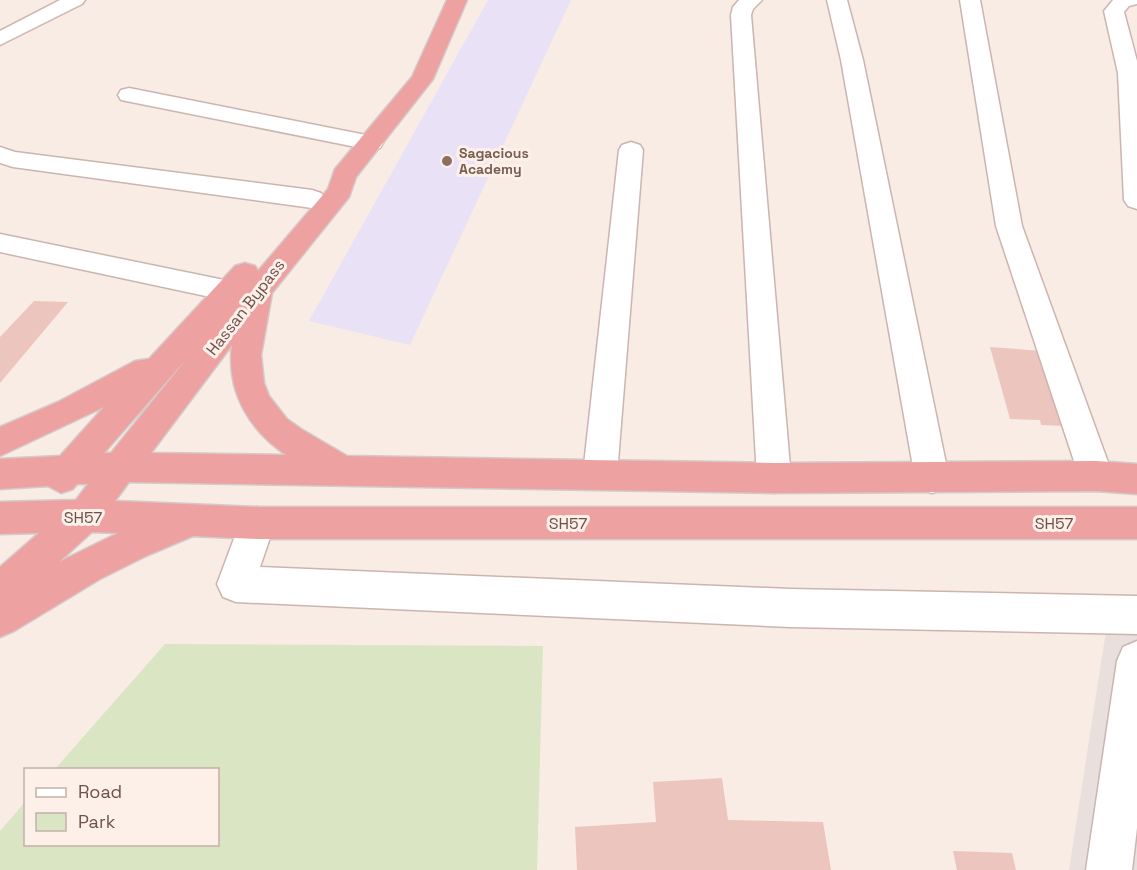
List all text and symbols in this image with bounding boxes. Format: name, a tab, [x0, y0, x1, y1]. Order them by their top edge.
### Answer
place label: Sagacious Academy	[459, 144, 529, 178]
marker: Sagacious Academy	[440, 154, 454, 168]
street label: Hassan Bypass	[201, 255, 289, 360]
street label: SH57	[64, 507, 102, 528]
street label: SH57	[549, 513, 587, 534]
street label: SH57	[1035, 513, 1073, 534]
legend	[24, 768, 219, 846]
text: Road	[78, 780, 122, 803]
text: Park	[78, 810, 116, 833]

